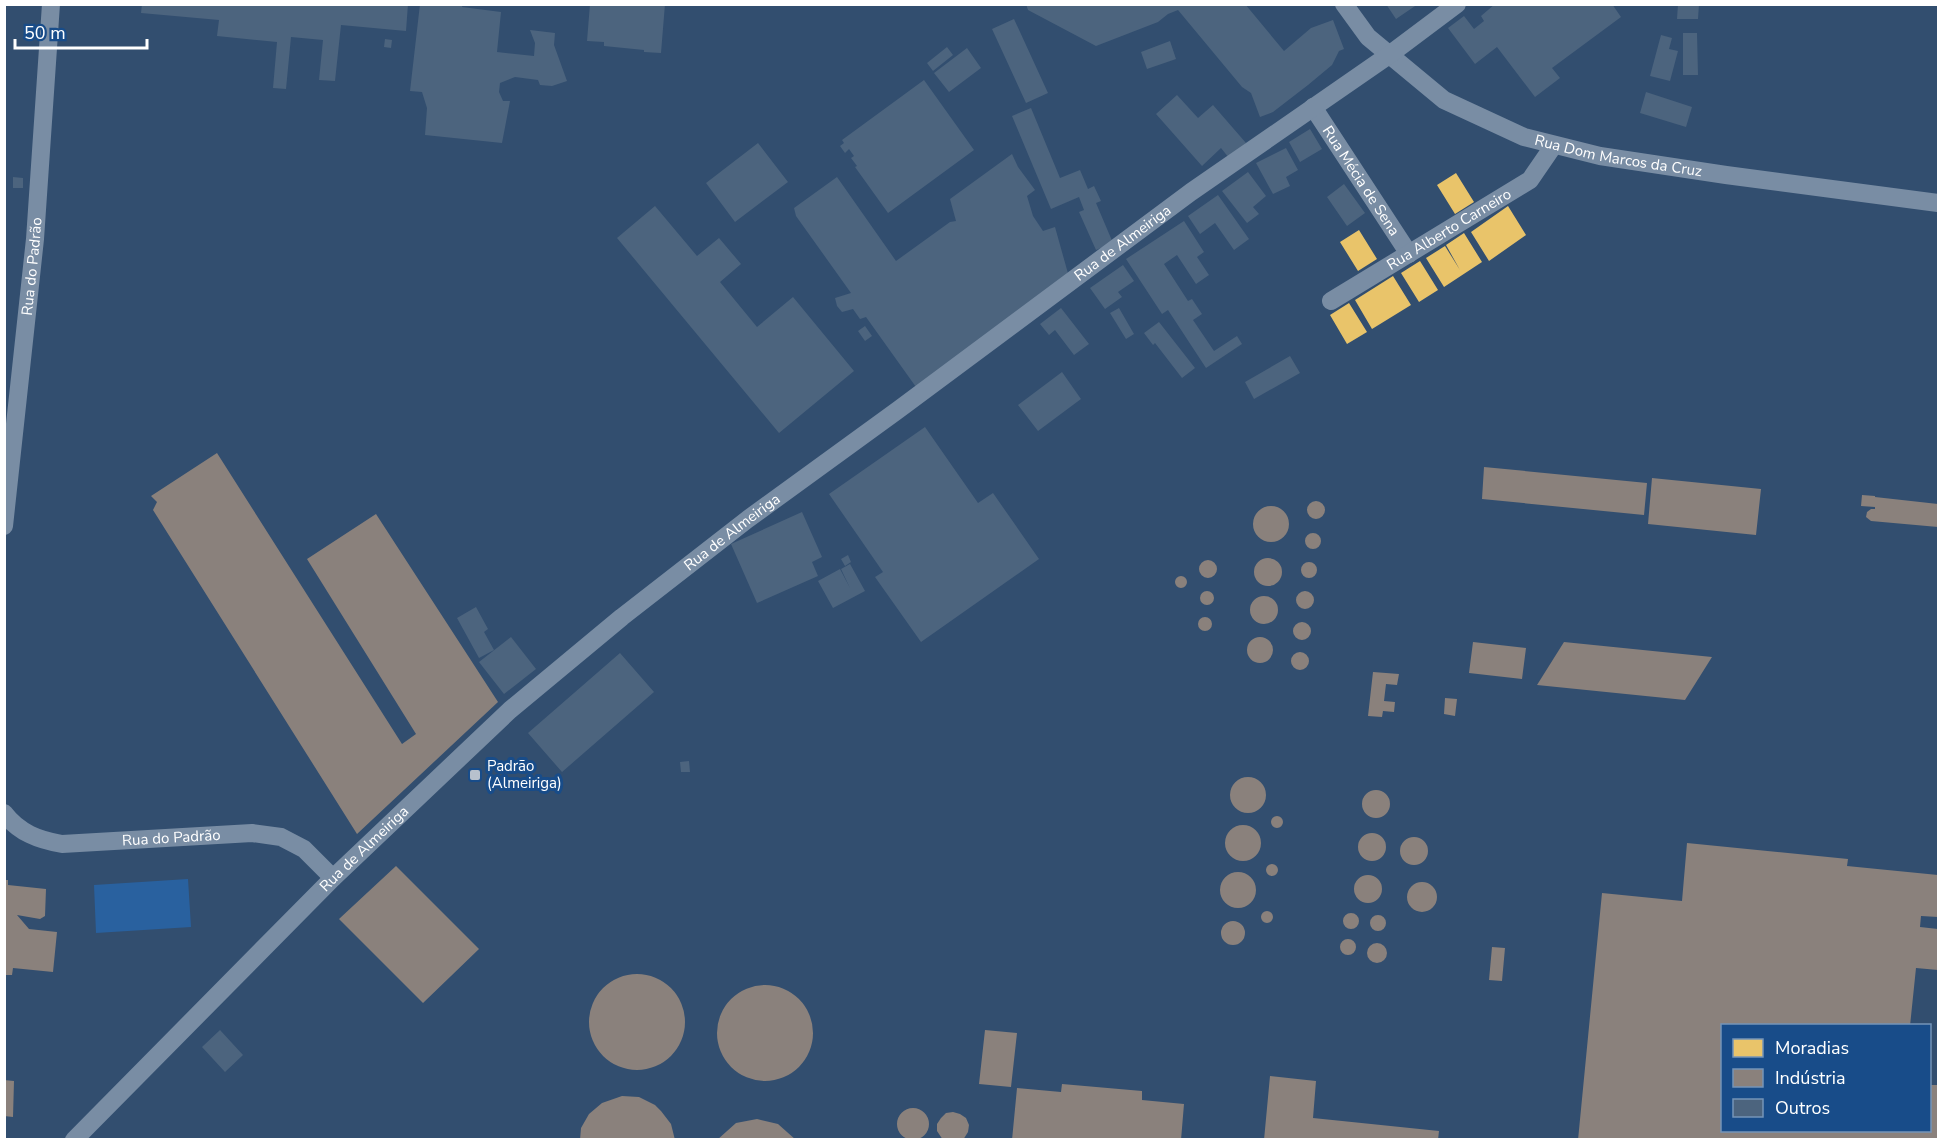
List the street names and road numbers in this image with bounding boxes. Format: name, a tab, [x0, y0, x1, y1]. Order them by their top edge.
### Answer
street label: Rua Mécia de Sena	[1318, 122, 1404, 240]
street label: Rua Dom Marcos da Cruz	[1532, 130, 1703, 181]
street label: Rua Alberto Carneiro	[1383, 184, 1515, 275]
street label: Rua de Almeiriga	[1070, 200, 1175, 286]
street label: Rua do Padrão	[17, 217, 46, 317]
street label: Rua de Almeiriga	[680, 489, 784, 575]
street label: Rua de Almeiriga	[315, 801, 413, 896]
street label: Rua do Padrão	[121, 825, 221, 851]

